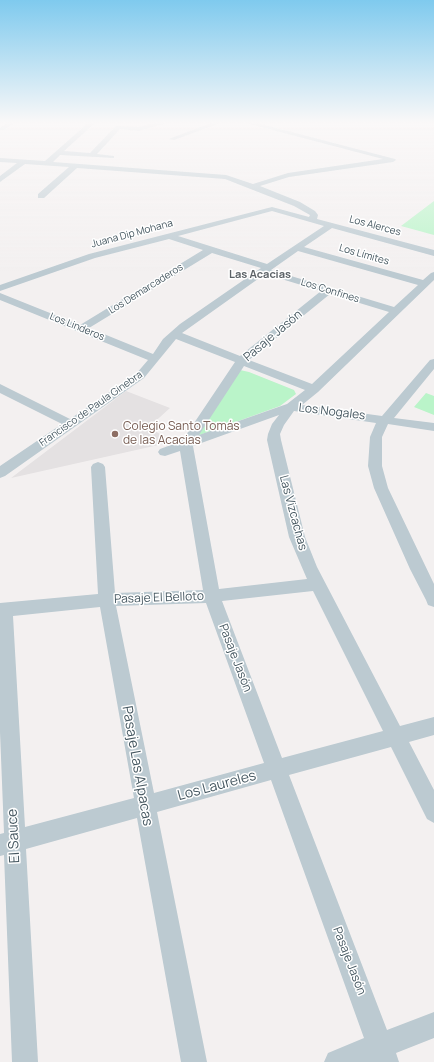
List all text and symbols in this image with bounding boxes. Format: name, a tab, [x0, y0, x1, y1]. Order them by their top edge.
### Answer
street label: Los Alerces	[348, 213, 402, 239]
street label: Juana Dip Mohana	[90, 217, 174, 251]
street label: Los Límites	[338, 242, 390, 268]
street label: Los Demarcaderos	[107, 261, 185, 317]
district label: Las Acacias	[229, 268, 291, 282]
street label: Los Confines	[299, 276, 361, 306]
street label: Pasaje Jasón	[241, 307, 305, 365]
street label: Los Linderos	[48, 311, 106, 343]
street label: Francisco de Paula Ginebra	[37, 369, 145, 449]
street label: Los Nogales	[298, 401, 366, 423]
place label: Colegio Santo Tomás de las Acacias	[123, 420, 240, 448]
marker: Colegio Santo Tomás de las Acacias	[110, 429, 120, 439]
street label: Las Vizcachas	[276, 474, 310, 552]
street label: Pasaje El Belloto	[114, 589, 204, 607]
street label: Pasaje Jasón	[215, 622, 255, 694]
street label: Pasaje Las Alpacas	[118, 705, 156, 827]
street label: Los Laureles	[176, 767, 258, 805]
street label: El Sauce	[4, 808, 24, 864]
street label: Pasaje Jasón	[329, 925, 369, 997]

